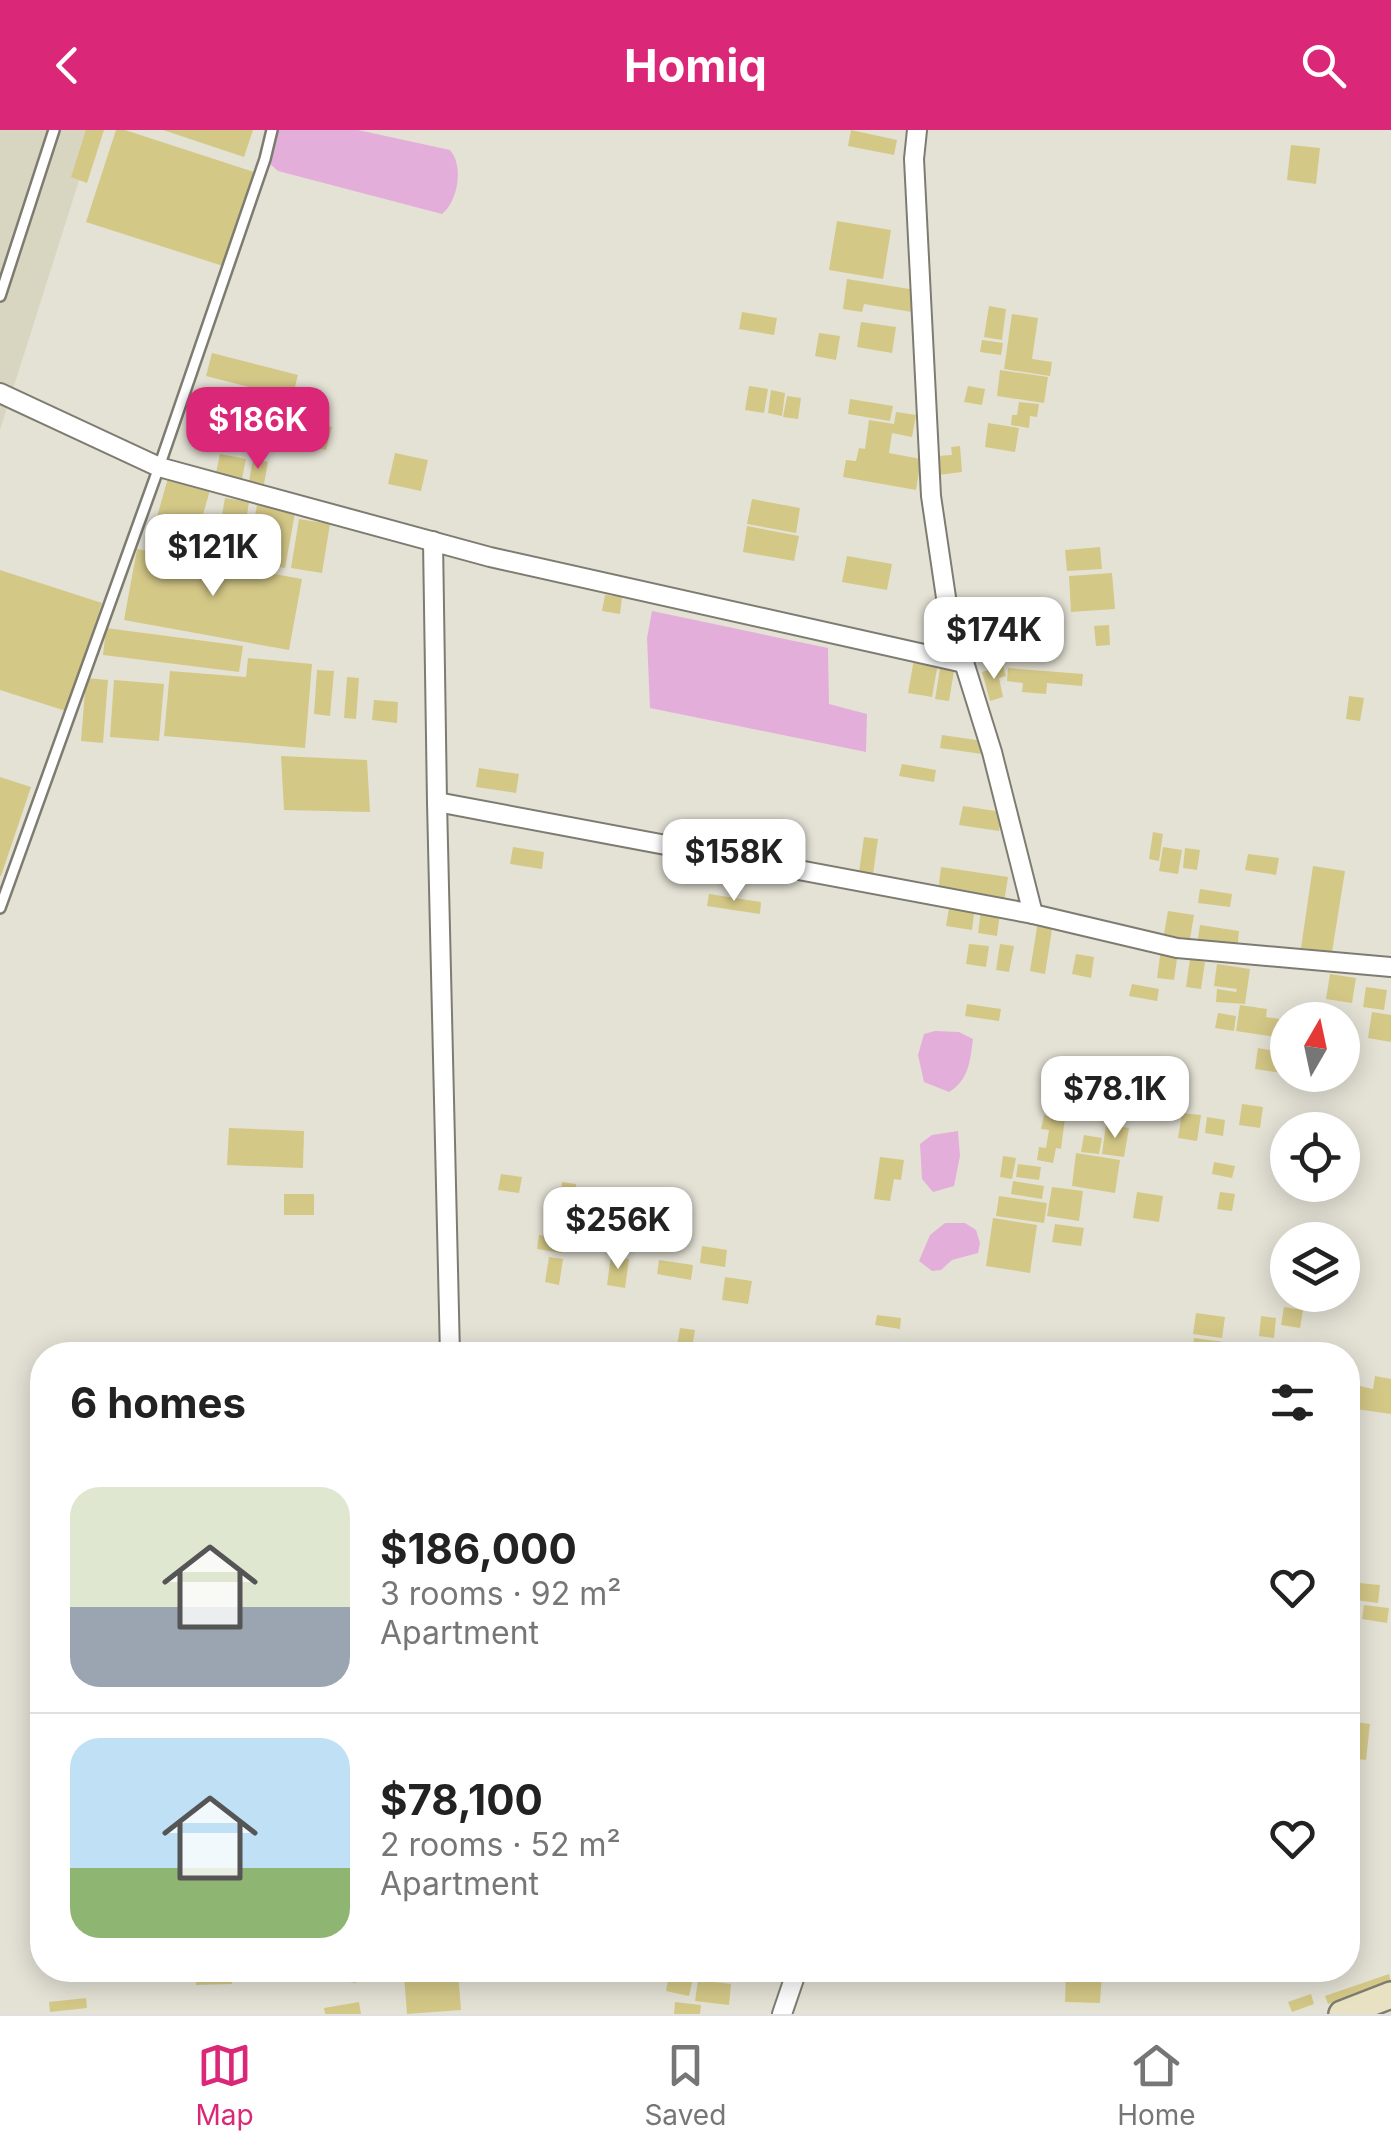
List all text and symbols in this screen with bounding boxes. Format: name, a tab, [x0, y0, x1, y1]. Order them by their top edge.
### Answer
icon: back	[40, 38, 95, 93]
text: Homiq	[624, 38, 767, 93]
icon: search	[1296, 38, 1351, 93]
pin: $186K	[188, 387, 328, 472]
text: $186K	[208, 400, 308, 439]
pin: $121K	[143, 514, 283, 599]
text: $121K	[167, 527, 259, 566]
pin: $174K	[924, 597, 1064, 682]
text: $174K	[946, 610, 1042, 649]
pin: $158K	[664, 819, 804, 904]
text: $158K	[684, 832, 784, 871]
north arrow	[1270, 1002, 1360, 1092]
map controls	[1270, 1002, 1360, 1312]
pin: $78.1K	[1034, 1056, 1196, 1141]
text: $78.1K	[1063, 1069, 1167, 1108]
button: locate	[1270, 1112, 1360, 1202]
pin: $256K	[548, 1187, 688, 1272]
text: $256K	[565, 1200, 671, 1239]
button: layers	[1270, 1222, 1360, 1312]
icon: filters	[1265, 1375, 1320, 1430]
text: 6 homes	[70, 1377, 246, 1428]
text: $186,000	[380, 1523, 577, 1574]
icon: home	[150, 1527, 270, 1647]
icon: heart	[1265, 1560, 1320, 1615]
text: 3 rooms · 92 m²	[380, 1574, 621, 1613]
text: Apartment	[380, 1613, 539, 1652]
text: $78,100	[380, 1774, 543, 1825]
icon: home	[150, 1778, 270, 1898]
icon: heart	[1265, 1811, 1320, 1866]
text: 2 rooms · 52 m²	[380, 1825, 621, 1864]
text: Apartment	[380, 1864, 539, 1903]
tab: Map	[195, 2038, 254, 2132]
tab: Saved	[644, 2038, 726, 2132]
tab: Home	[1117, 2038, 1196, 2132]

